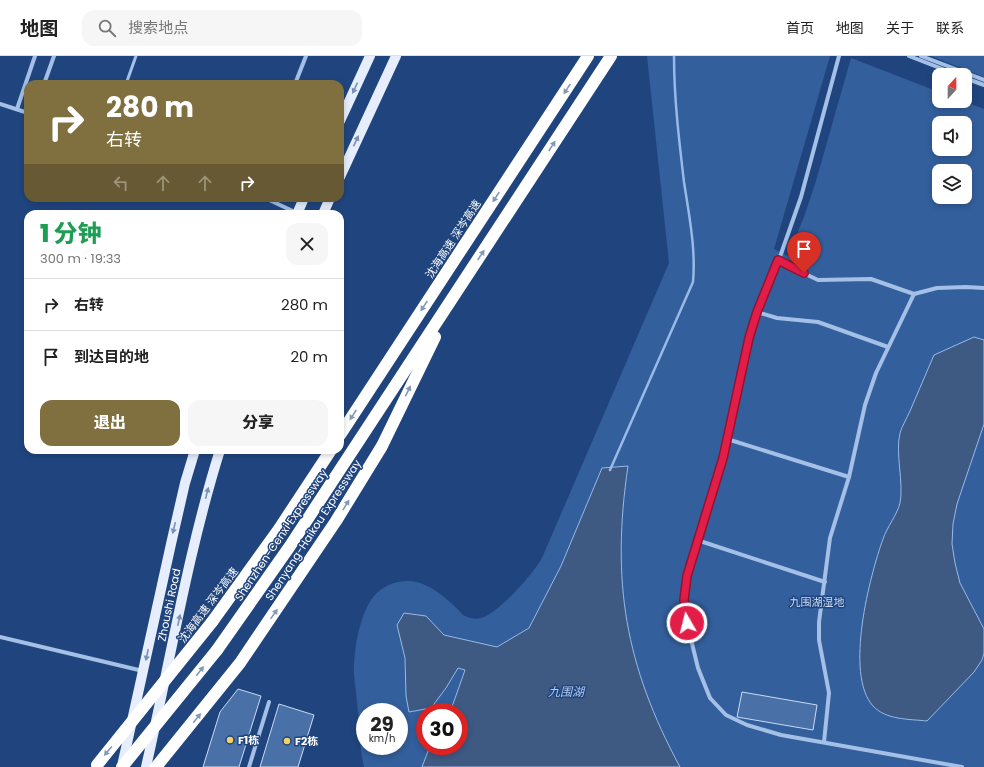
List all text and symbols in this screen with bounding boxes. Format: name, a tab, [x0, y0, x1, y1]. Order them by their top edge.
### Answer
search box	[82, 10, 362, 46]
text: 地图	[20, 15, 58, 42]
icon: search	[96, 17, 118, 39]
text: 搜索地点	[128, 17, 188, 38]
text: 首页	[786, 18, 814, 38]
text: 地图	[836, 18, 864, 38]
text: 关于	[886, 18, 914, 38]
text: 联系	[936, 18, 964, 38]
north arrow	[932, 68, 972, 108]
map controls	[932, 68, 972, 204]
one-way arrow	[352, 83, 358, 94]
one-way arrow	[563, 84, 571, 94]
text: 280 m	[106, 88, 194, 127]
icon: right	[40, 96, 92, 148]
button: sound	[932, 116, 972, 156]
text: 右转	[106, 127, 142, 152]
one-way arrow	[353, 136, 359, 147]
one-way arrow	[548, 141, 556, 151]
button: layers	[932, 164, 972, 204]
icon: left	[110, 172, 132, 194]
icon: ahead	[152, 172, 174, 194]
icon: ahead	[194, 172, 216, 194]
icon: right	[236, 172, 258, 194]
one-way arrow	[492, 192, 500, 203]
street label: 沈海高速 深岑高速	[422, 197, 484, 281]
text: 1 分钟	[40, 217, 102, 250]
button: close	[286, 223, 328, 265]
pin	[787, 232, 821, 273]
icon: arrive	[793, 238, 815, 260]
text: 300 m · 19:33	[40, 249, 121, 268]
one-way arrow	[477, 250, 485, 260]
icon: right	[40, 294, 62, 316]
text: 右转	[74, 294, 104, 315]
text: 280 m	[281, 294, 328, 315]
one-way arrow	[420, 301, 428, 311]
icon: arrive	[40, 346, 62, 368]
text: 到达目的地	[74, 346, 149, 367]
text: 20 m	[290, 346, 328, 367]
one-way arrow	[405, 386, 412, 397]
button: 退出	[40, 400, 180, 446]
button: 分享	[188, 400, 328, 446]
one-way arrow	[350, 409, 357, 421]
street label: Shenyang-Haikou Expressway	[261, 456, 365, 604]
street label: Shenzhen-Cenxi Expressway	[231, 465, 332, 604]
one-way arrow	[204, 486, 210, 498]
one-way arrow	[342, 499, 349, 511]
one-way arrow	[171, 522, 177, 534]
street label: 沈海高速 深岑高速	[174, 564, 242, 646]
street label: Zhoushi Road	[153, 567, 185, 643]
park label: 九围湖湿地	[790, 594, 845, 610]
position arrow	[666, 602, 708, 644]
one-way arrow	[270, 608, 278, 619]
one-way arrow	[176, 613, 182, 626]
one-way arrow	[144, 649, 150, 661]
one-way arrow	[195, 666, 204, 677]
water label: 九围湖	[548, 683, 586, 700]
speed limit sign: 30	[416, 703, 468, 755]
text: 29	[370, 710, 394, 738]
one-way arrow	[192, 713, 201, 724]
text: km/h	[369, 731, 395, 746]
place label: F1栋	[238, 732, 259, 748]
place label: F2栋	[295, 733, 318, 749]
marker: F1栋	[225, 735, 235, 745]
marker: F2栋	[282, 736, 292, 746]
one-way arrow	[104, 745, 113, 756]

